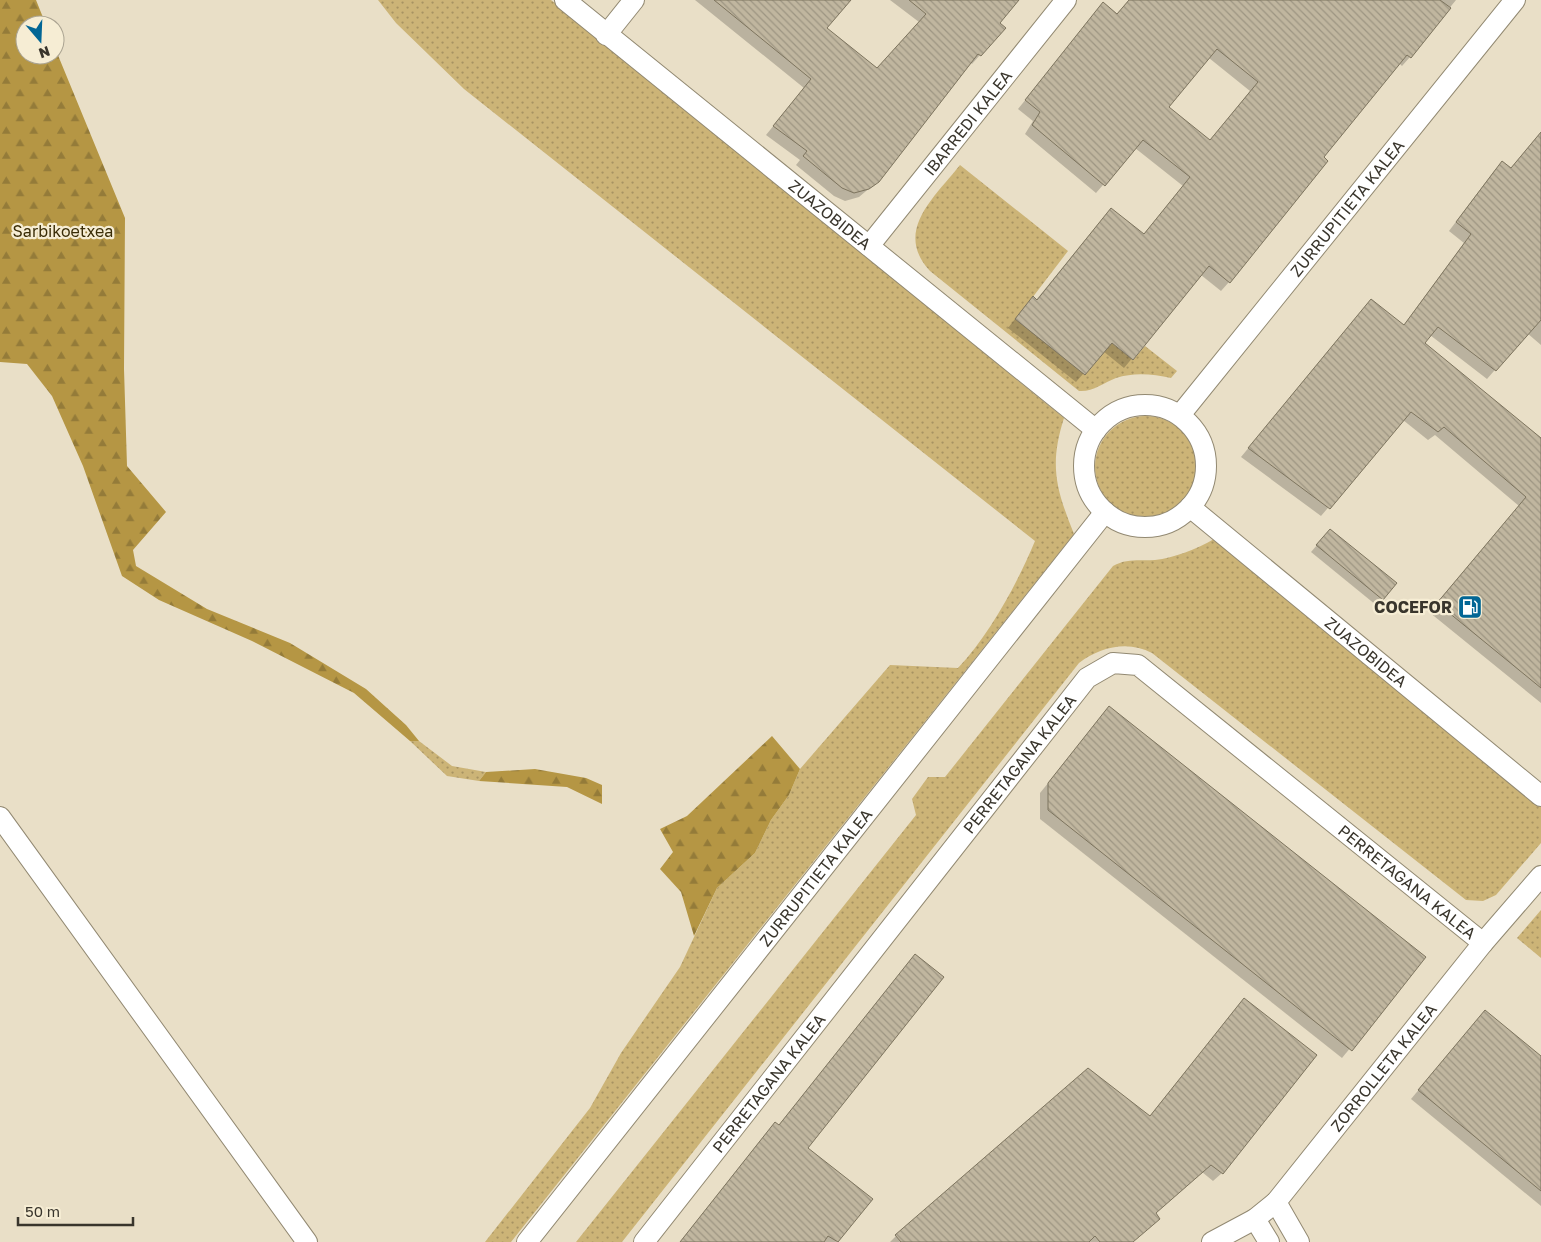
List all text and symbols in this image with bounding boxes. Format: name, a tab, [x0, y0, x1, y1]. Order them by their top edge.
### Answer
north arrow	[15, 15, 65, 65]
text: N	[37, 43, 52, 63]
street label: IBARREDI KALEA	[919, 66, 1016, 180]
street label: ZURRUPITIETA KALEA	[1286, 135, 1408, 280]
street label: ZUAZOBIDEA	[785, 175, 875, 254]
park label: Sarbikoetxea	[13, 221, 113, 241]
fuel station icon: COCEFOR	[1457, 594, 1483, 620]
place label: COCEFOR	[1374, 597, 1452, 617]
street label: ZUAZOBIDEA	[1321, 612, 1411, 692]
street label: PERRETAGANA KALEA	[959, 690, 1081, 837]
street label: ZURRUPITIETA KALEA	[755, 804, 876, 950]
street label: PERRETAGANA KALEA	[1334, 820, 1480, 944]
street label: ZORROLLETA KALEA	[1326, 999, 1441, 1136]
street label: PERRETAGANA KALEA	[708, 1009, 830, 1157]
scale bar	[18, 1194, 132, 1226]
text: 50 m	[25, 1202, 60, 1220]

